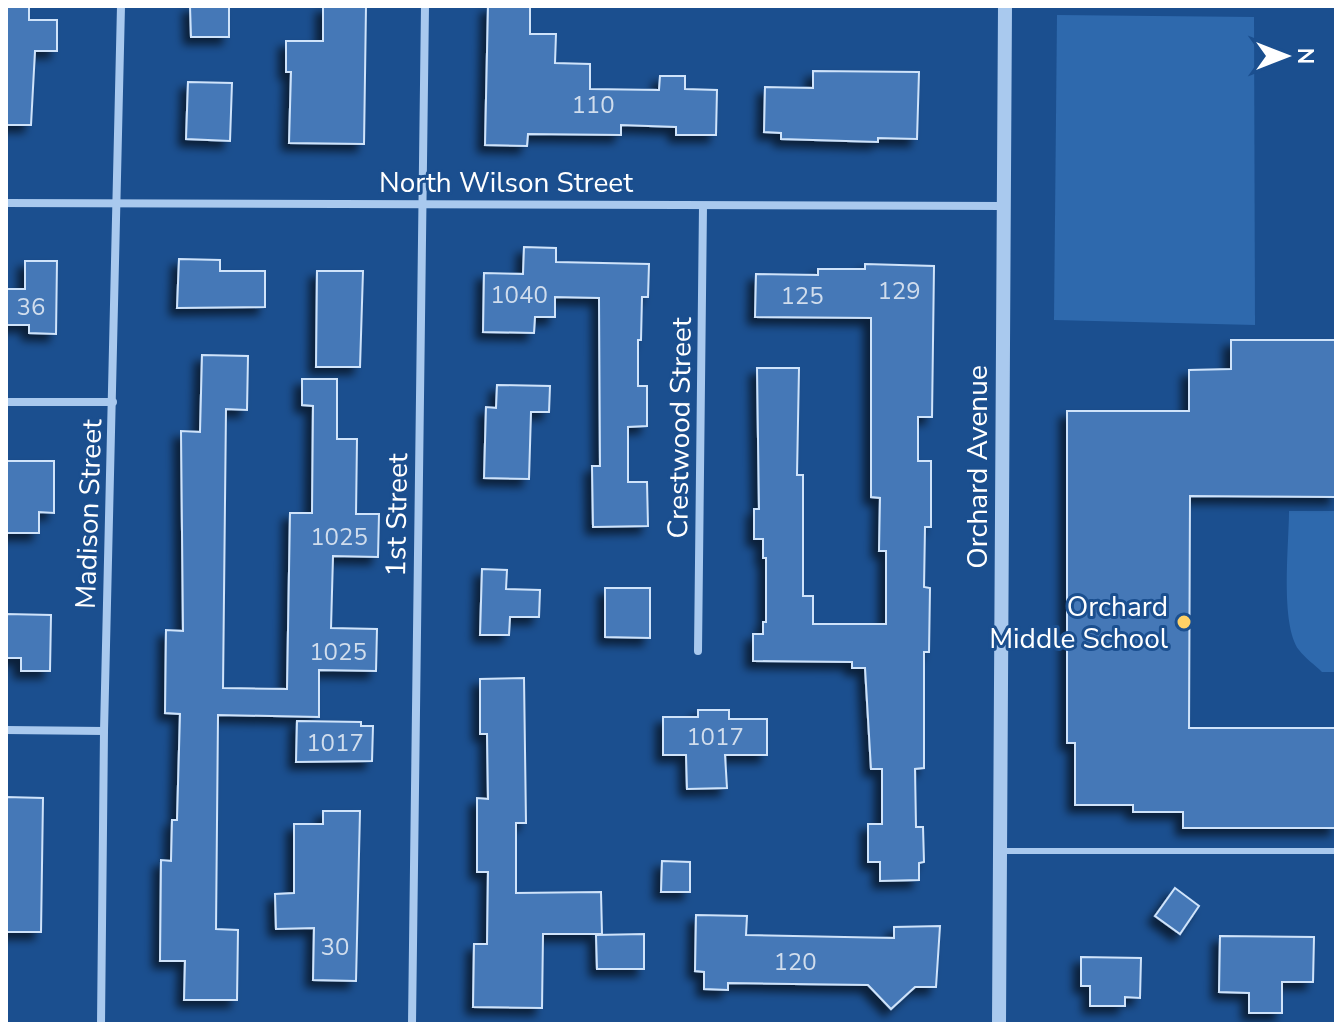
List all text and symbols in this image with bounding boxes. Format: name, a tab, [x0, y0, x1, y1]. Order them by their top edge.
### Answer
north arrow	[1246, 16, 1326, 96]
text: N	[1290, 48, 1320, 64]
house number: 110	[571, 89, 615, 121]
street label: North Wilson Street	[379, 164, 633, 202]
house number: 129	[877, 275, 921, 307]
house number: 1040	[490, 279, 548, 311]
house number: 125	[780, 280, 824, 312]
house number: 36	[17, 291, 45, 323]
street label: Crestwood Street	[659, 317, 701, 539]
street label: Orchard Avenue	[959, 365, 997, 569]
street label: Madison Street	[67, 418, 111, 610]
street label: 1st Street	[377, 453, 417, 577]
house number: 1025	[310, 521, 368, 553]
place label: Orchard Middle School	[989, 588, 1169, 658]
marker: Orchard Middle School	[1175, 613, 1193, 631]
house number: 1025	[309, 636, 367, 668]
house number: 1017	[686, 721, 744, 753]
house number: 1017	[306, 727, 364, 759]
house number: 30	[321, 931, 349, 963]
house number: 120	[773, 946, 817, 978]

